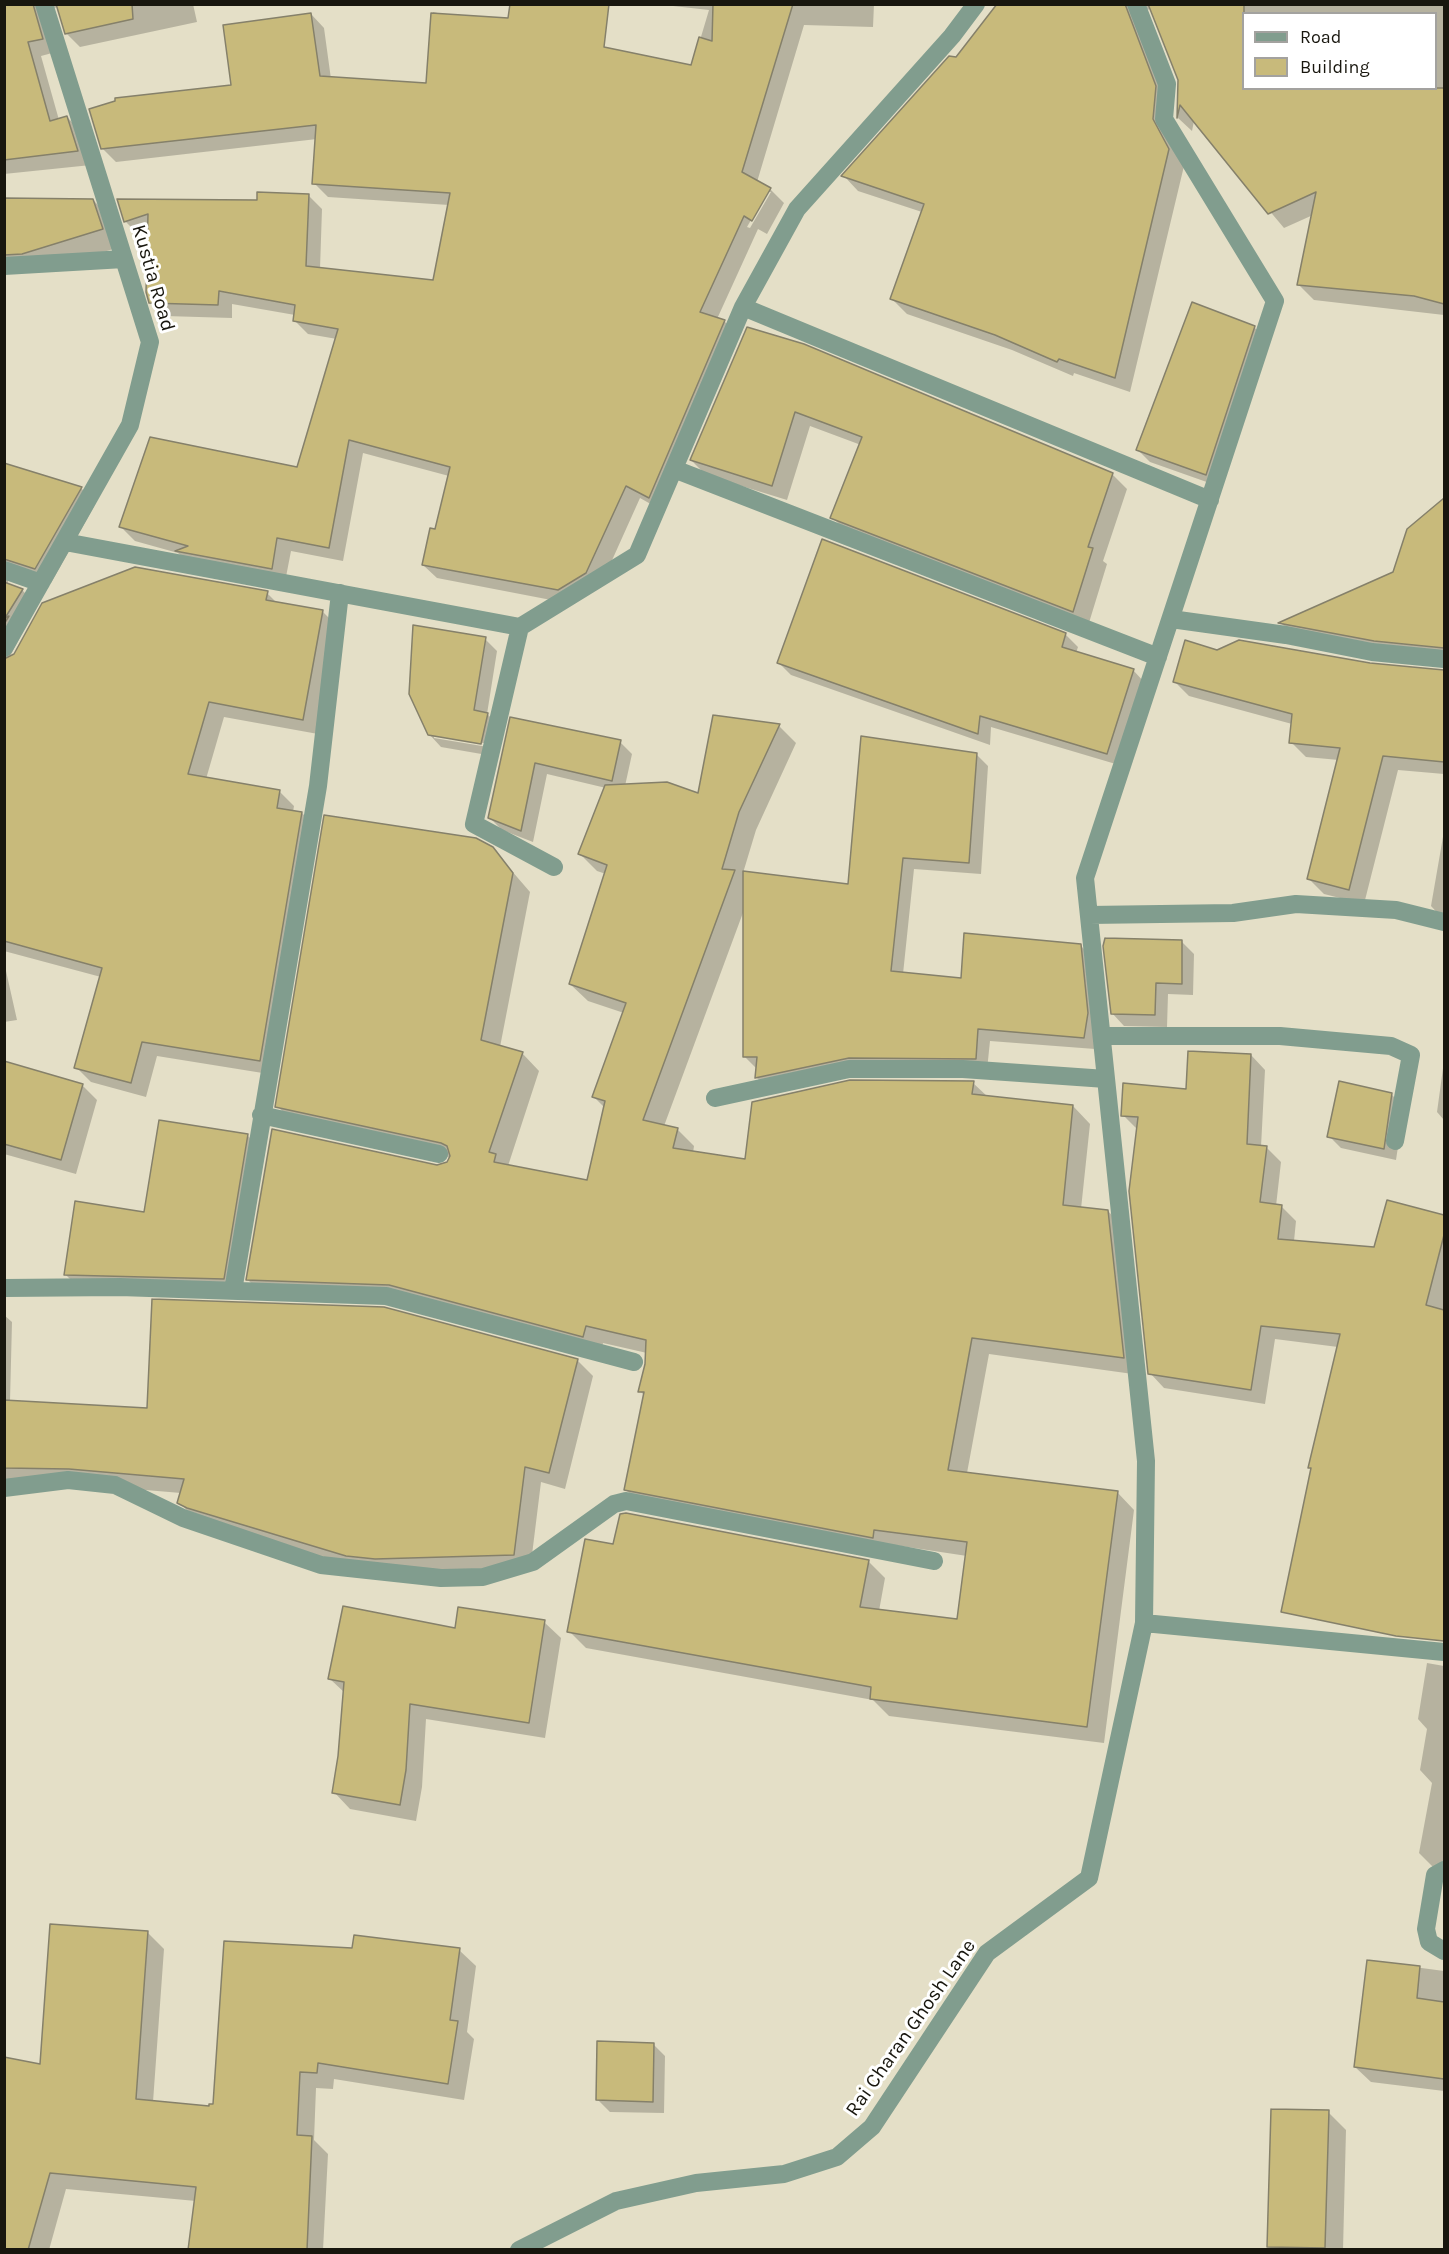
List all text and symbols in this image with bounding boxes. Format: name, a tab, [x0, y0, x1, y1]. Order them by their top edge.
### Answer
legend	[1242, 12, 1437, 90]
text: Road	[1300, 26, 1341, 48]
text: Building	[1300, 56, 1370, 78]
street label: Kustia Road	[126, 222, 180, 334]
street label: Rai Charan Ghosh Lane	[841, 1935, 981, 2121]

